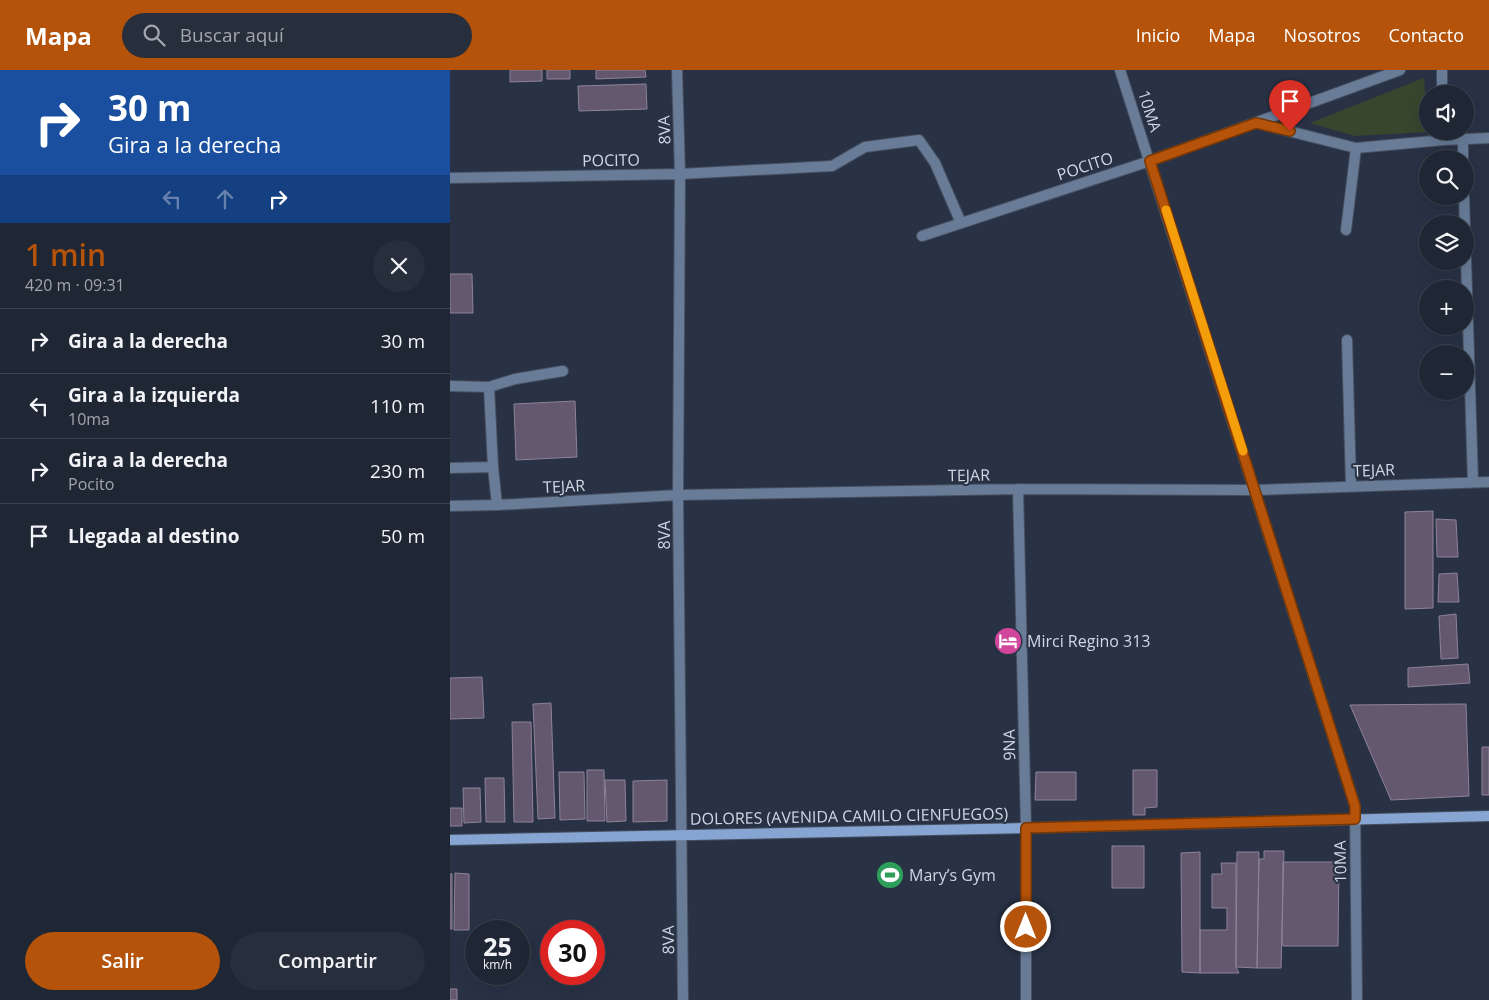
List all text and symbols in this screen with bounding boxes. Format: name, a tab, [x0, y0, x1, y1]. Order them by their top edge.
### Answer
search box	[122, 13, 472, 58]
text: Mapa	[25, 19, 92, 52]
icon: search	[140, 21, 168, 49]
text: Buscar aquí	[180, 22, 284, 48]
text: Inicio	[1136, 23, 1180, 47]
text: Mapa	[1208, 23, 1256, 47]
text: Nosotros	[1284, 23, 1361, 47]
text: Contacto	[1389, 23, 1464, 47]
pin	[1269, 80, 1311, 131]
text: 30 m	[108, 84, 191, 131]
map controls	[1419, 85, 1474, 400]
button: sound	[1419, 85, 1474, 140]
street label: 10MA	[1133, 87, 1167, 136]
icon: arrive	[1276, 87, 1304, 115]
icon: right	[25, 90, 90, 155]
street label: 8VA	[652, 114, 675, 145]
text: Gira a la derecha	[108, 129, 281, 159]
street label: POCITO	[1054, 147, 1116, 185]
street label: POCITO	[582, 148, 640, 172]
button: search	[1419, 150, 1474, 205]
icon: left	[158, 185, 186, 213]
icon: ahead	[211, 185, 239, 213]
icon: right	[264, 185, 292, 213]
button: layers	[1419, 215, 1474, 270]
text: 1 min	[25, 234, 106, 275]
button: close	[373, 240, 425, 292]
text: 420 m · 09:31	[25, 274, 125, 296]
button: +	[1419, 280, 1474, 335]
icon: right	[25, 327, 53, 355]
text: Gira a la derecha	[68, 328, 228, 354]
text: 30 m	[381, 328, 425, 354]
button: −	[1419, 345, 1474, 400]
text: Gira a la izquierda	[68, 382, 240, 408]
icon: left	[25, 392, 53, 420]
text: 110 m	[370, 393, 425, 419]
text: 10ma	[68, 408, 110, 430]
text: Gira a la derecha	[68, 447, 228, 473]
icon: right	[25, 457, 53, 485]
text: 230 m	[370, 458, 425, 484]
street label: TEJAR	[1353, 458, 1395, 482]
street label: TEJAR	[948, 464, 990, 486]
text: Pocito	[68, 473, 114, 495]
street label: TEJAR	[542, 474, 586, 498]
street label: 8VA	[653, 520, 675, 549]
icon: arrive	[25, 522, 53, 550]
text: Llegada al destino	[68, 523, 240, 549]
text: 50 m	[381, 523, 425, 549]
hotel icon: Mirci Regino 313	[993, 626, 1023, 656]
place label: Mirci Regino 313	[1027, 630, 1150, 652]
street label: 9NA	[998, 728, 1020, 761]
street label: DOLORES (AVENIDA CAMILO CIENFUEGOS)	[690, 802, 1008, 830]
street label: 10MA	[1329, 840, 1351, 884]
sports icon: Mary’s Gym	[875, 860, 905, 890]
place label: Mary’s Gym	[909, 864, 996, 886]
position arrow	[999, 900, 1051, 952]
speed limit sign: 30	[540, 920, 605, 985]
street label: 8VA	[657, 925, 679, 955]
text: 25	[483, 929, 512, 963]
button: Salir	[25, 932, 220, 990]
button: Compartir	[230, 932, 425, 990]
text: km/h	[483, 956, 512, 973]

